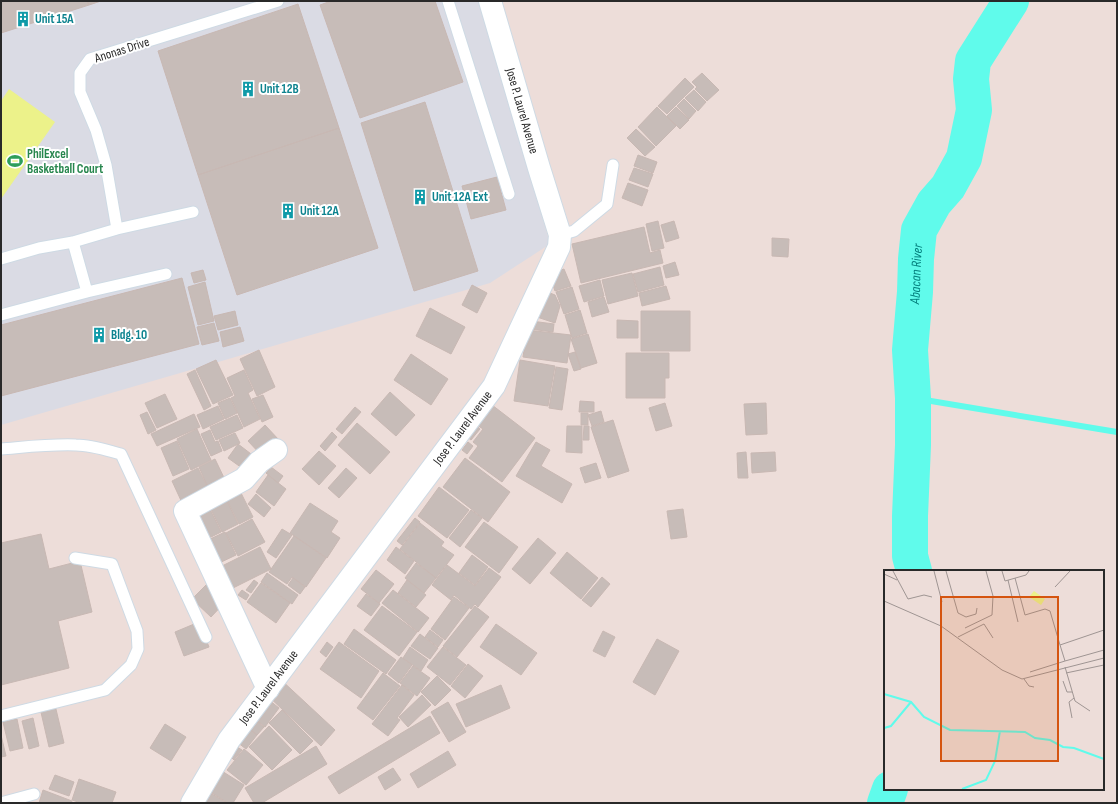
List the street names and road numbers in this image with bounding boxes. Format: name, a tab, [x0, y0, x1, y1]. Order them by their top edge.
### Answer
street label: Anonas Drive	[92, 34, 151, 67]
street label: Jose P. Laurel Avenue	[502, 65, 542, 156]
street label: Jose P. Laurel Avenue	[429, 388, 496, 469]
street label: Jose P. Laurel Avenue	[235, 647, 301, 728]

